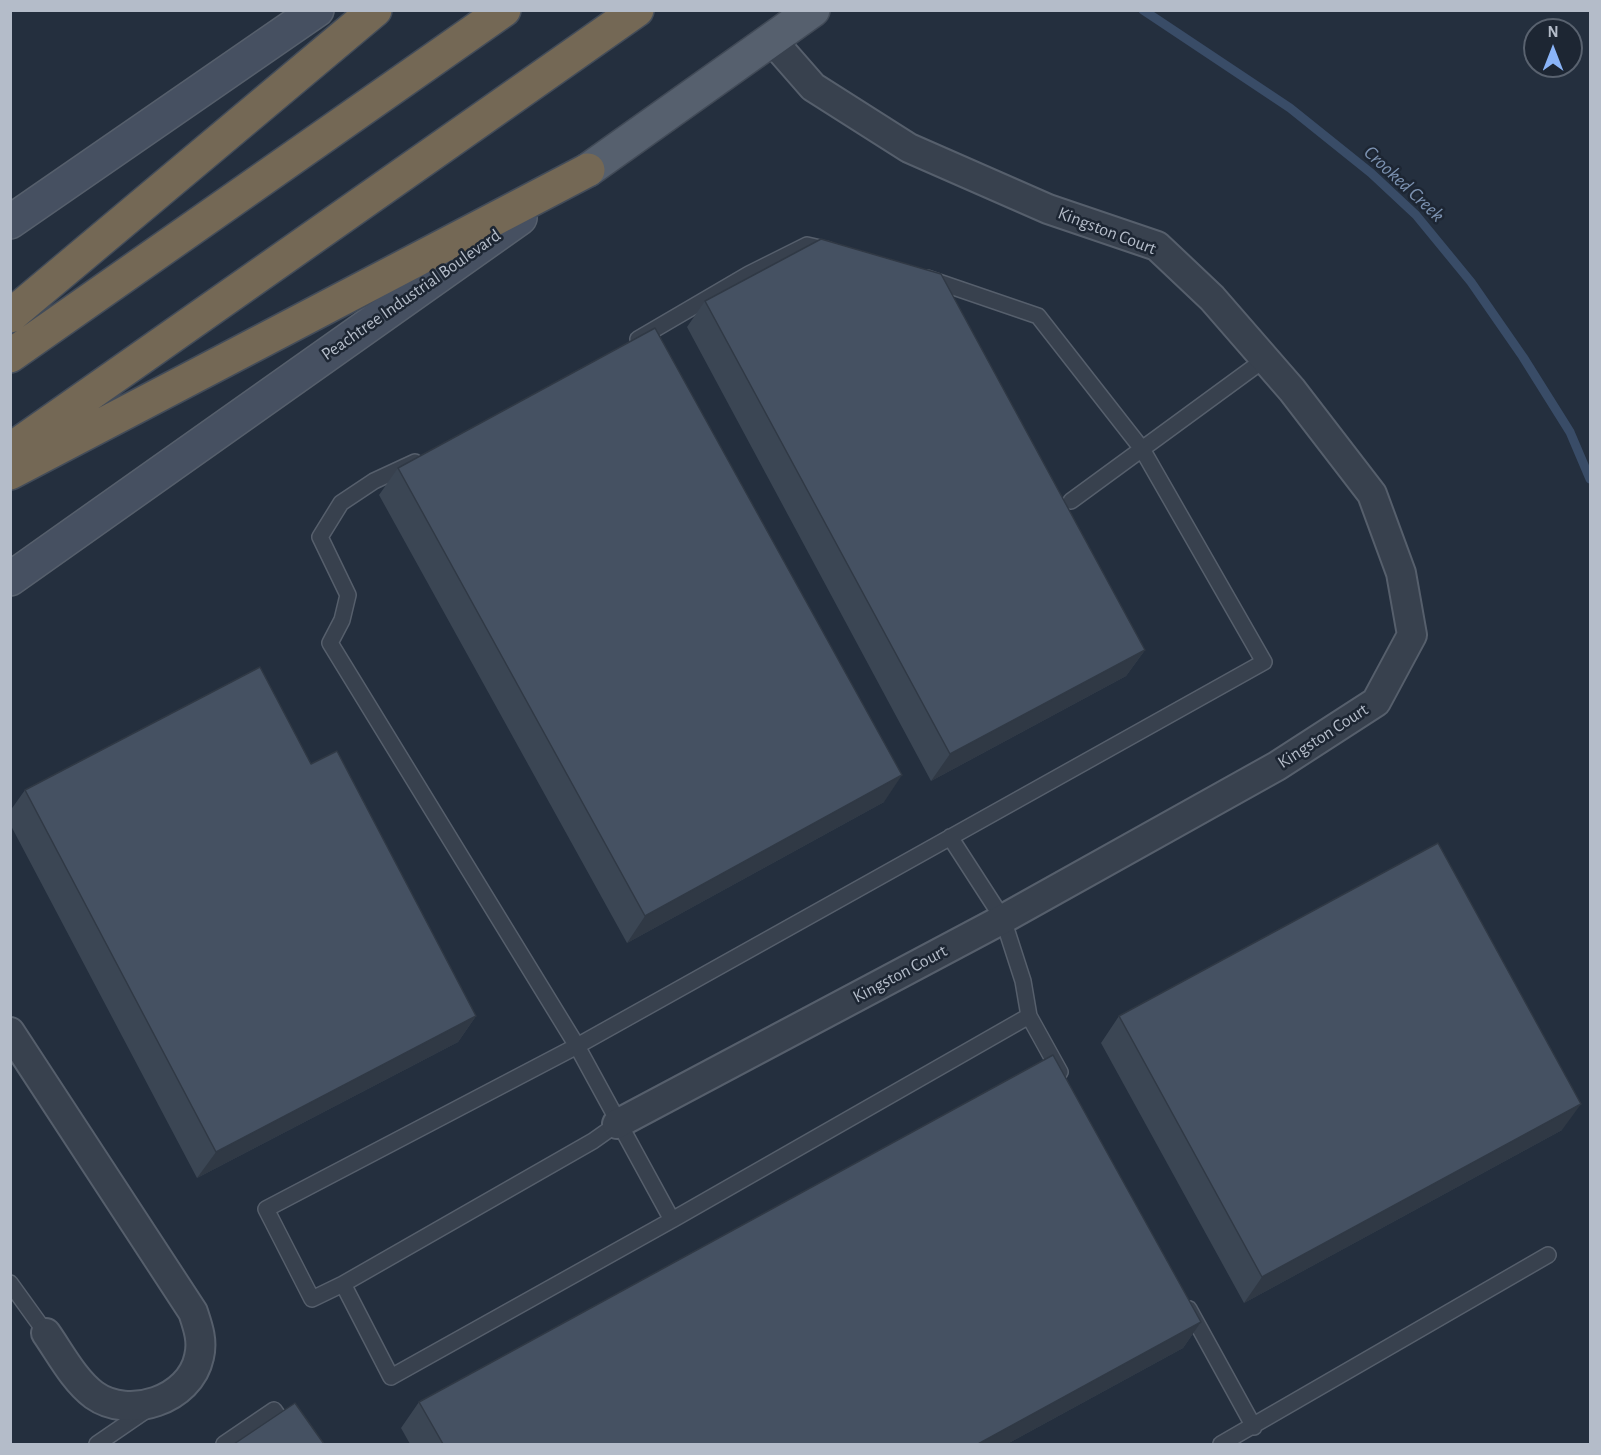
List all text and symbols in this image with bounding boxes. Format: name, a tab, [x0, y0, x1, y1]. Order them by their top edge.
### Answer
north arrow	[1523, 18, 1583, 78]
text: N	[1547, 24, 1559, 40]
water label: Crooked Creek	[1359, 141, 1449, 227]
street label: Kingston Court	[1055, 202, 1159, 260]
street label: Peachtree Industrial Boulevard	[317, 225, 505, 365]
street label: Kingston Court	[1274, 699, 1372, 773]
street label: Kingston Court	[849, 940, 951, 1008]

